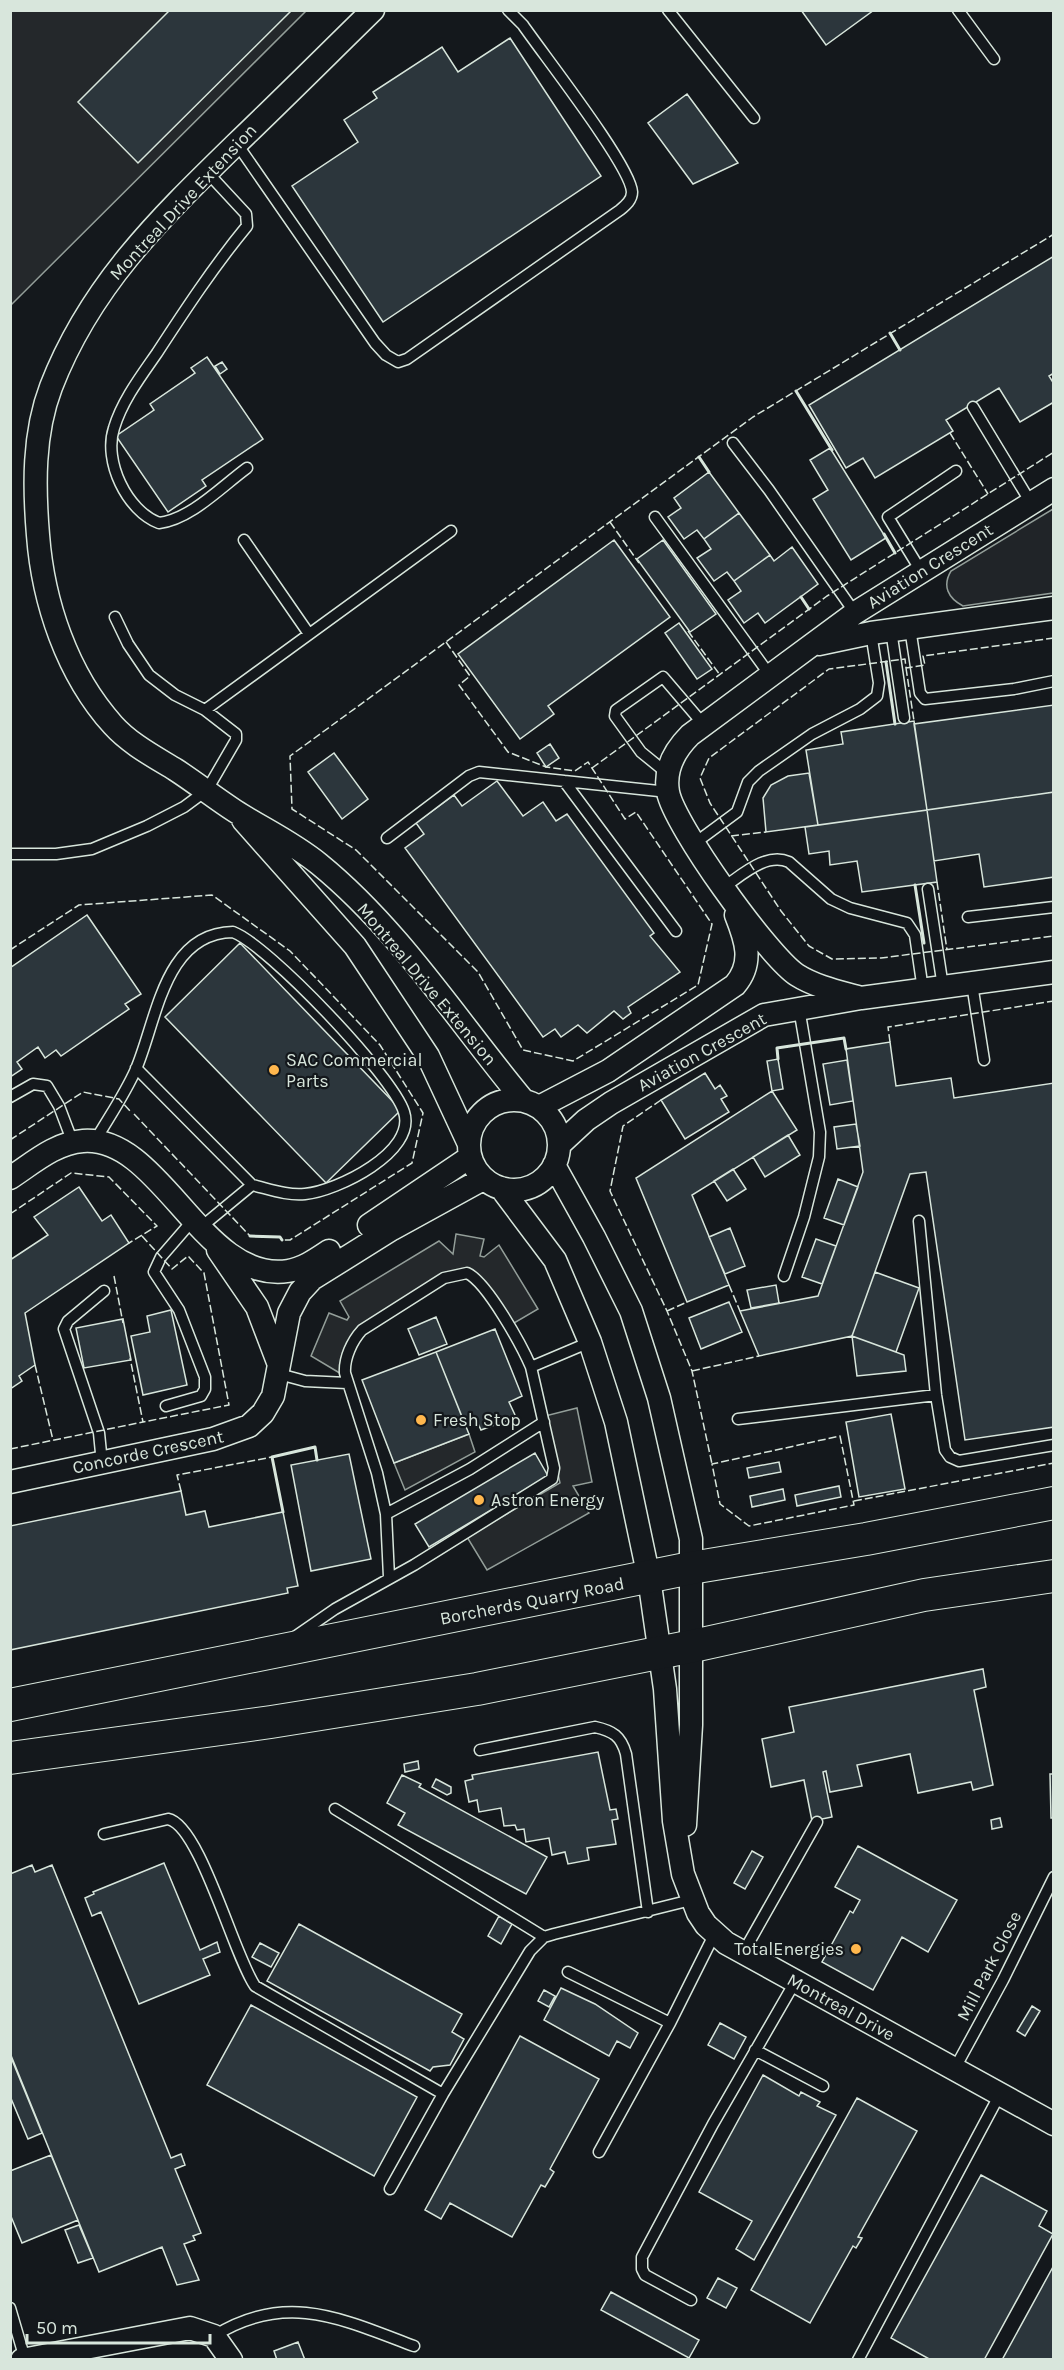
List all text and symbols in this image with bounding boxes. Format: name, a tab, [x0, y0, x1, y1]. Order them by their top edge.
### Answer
street label: Montreal Drive Extension	[105, 119, 261, 285]
street label: Aviation Crescent	[863, 518, 997, 613]
street label: Montreal Drive Extension	[352, 898, 502, 1070]
street label: Aviation Crescent	[634, 1007, 770, 1096]
place label: SAC Commercial Parts	[286, 1049, 422, 1092]
marker: SAC Commercial Parts	[267, 1063, 281, 1077]
place label: Fresh Stop	[433, 1409, 521, 1431]
marker: Fresh Stop	[414, 1413, 428, 1427]
street label: Concorde Crescent	[70, 1425, 226, 1479]
place label: Astron Energy	[491, 1489, 605, 1511]
marker: Astron Energy	[472, 1493, 486, 1507]
street label: Borcherds Quarry Road	[438, 1572, 626, 1630]
street label: Mill Park Close	[952, 1907, 1026, 2025]
place label: TotalEnergies	[734, 1938, 844, 1960]
marker: TotalEnergies	[849, 1942, 863, 1956]
street label: Montreal Drive	[783, 1968, 899, 2046]
scale bar	[27, 2307, 210, 2345]
text: 50 m	[36, 2317, 78, 2339]

